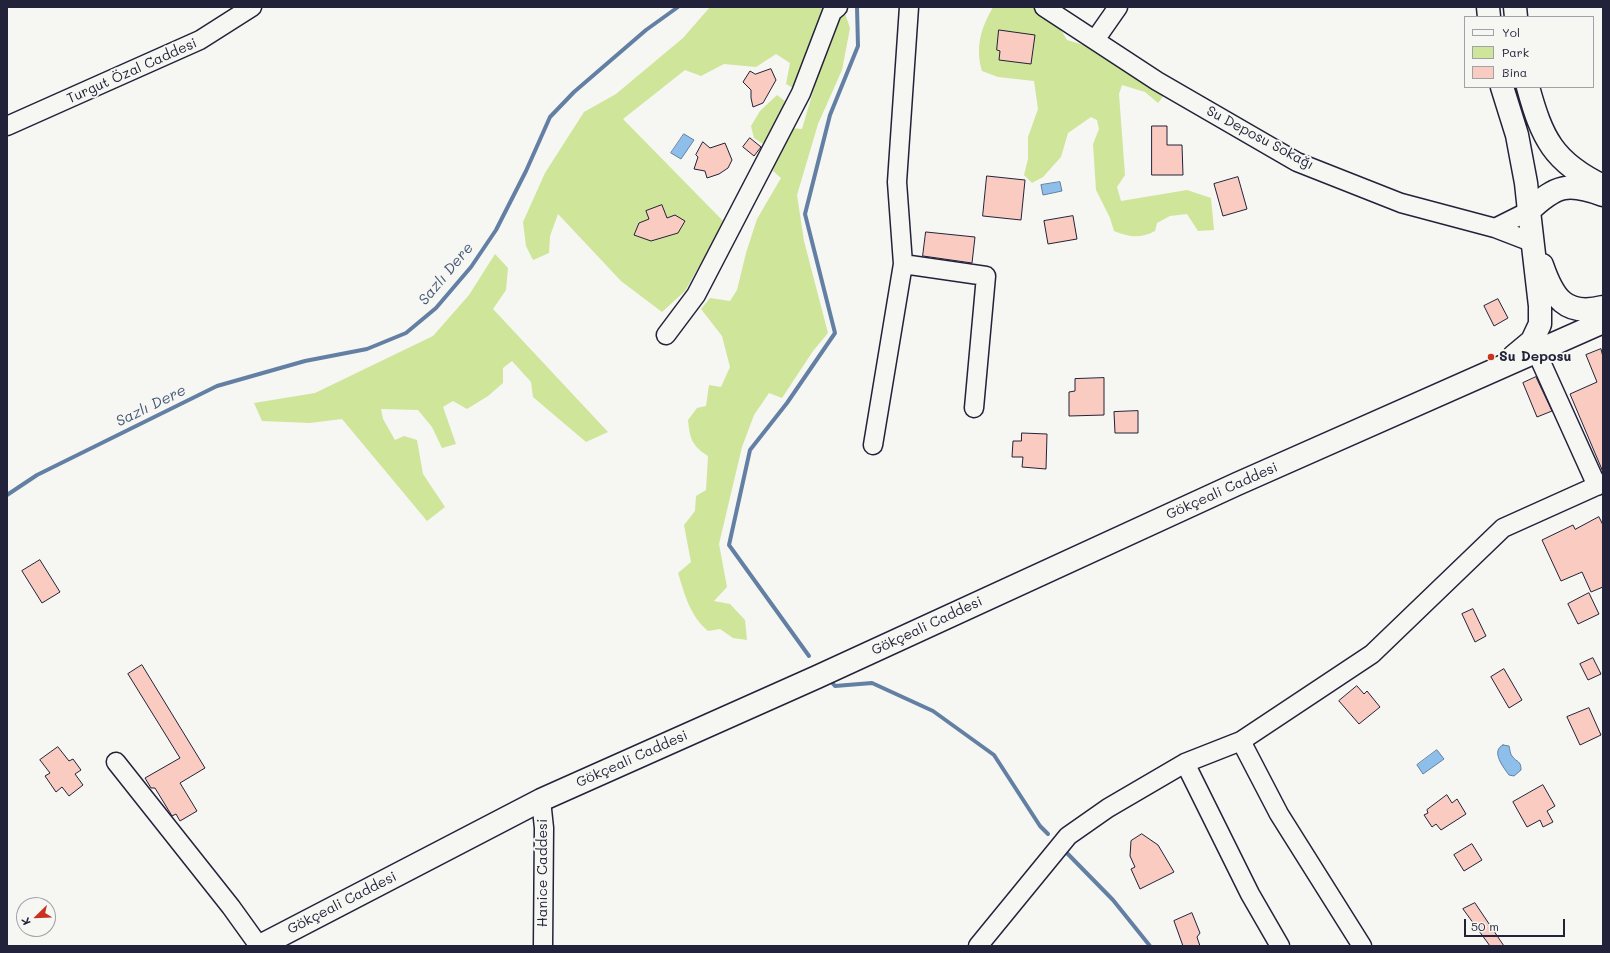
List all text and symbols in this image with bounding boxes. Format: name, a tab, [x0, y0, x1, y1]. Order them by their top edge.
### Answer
legend	[1464, 16, 1594, 88]
text: Yol	[1502, 24, 1520, 40]
street label: Turgut Özal Caddesi	[64, 35, 200, 107]
text: Park	[1502, 44, 1529, 60]
text: Bina	[1502, 64, 1527, 80]
street label: Su Deposu Sokağı	[1204, 103, 1316, 173]
water label: Sazlı Dere	[415, 239, 477, 309]
place label: Su Deposu	[1499, 349, 1572, 365]
marker: Su Deposu	[1486, 352, 1496, 362]
water label: Sazlı Dere	[113, 381, 189, 431]
street label: Gökçeali Caddesi	[1164, 459, 1280, 523]
street label: Gökçeali Caddesi	[869, 593, 985, 659]
street label: Gökçeali Caddesi	[574, 727, 690, 791]
street label: Hanice Caddesi	[535, 819, 551, 927]
street label: Gökçeali Caddesi	[285, 868, 399, 938]
north arrow	[16, 897, 56, 937]
scale bar	[1466, 911, 1567, 937]
text: K	[17, 915, 34, 928]
text: 50 m	[1471, 918, 1499, 934]

